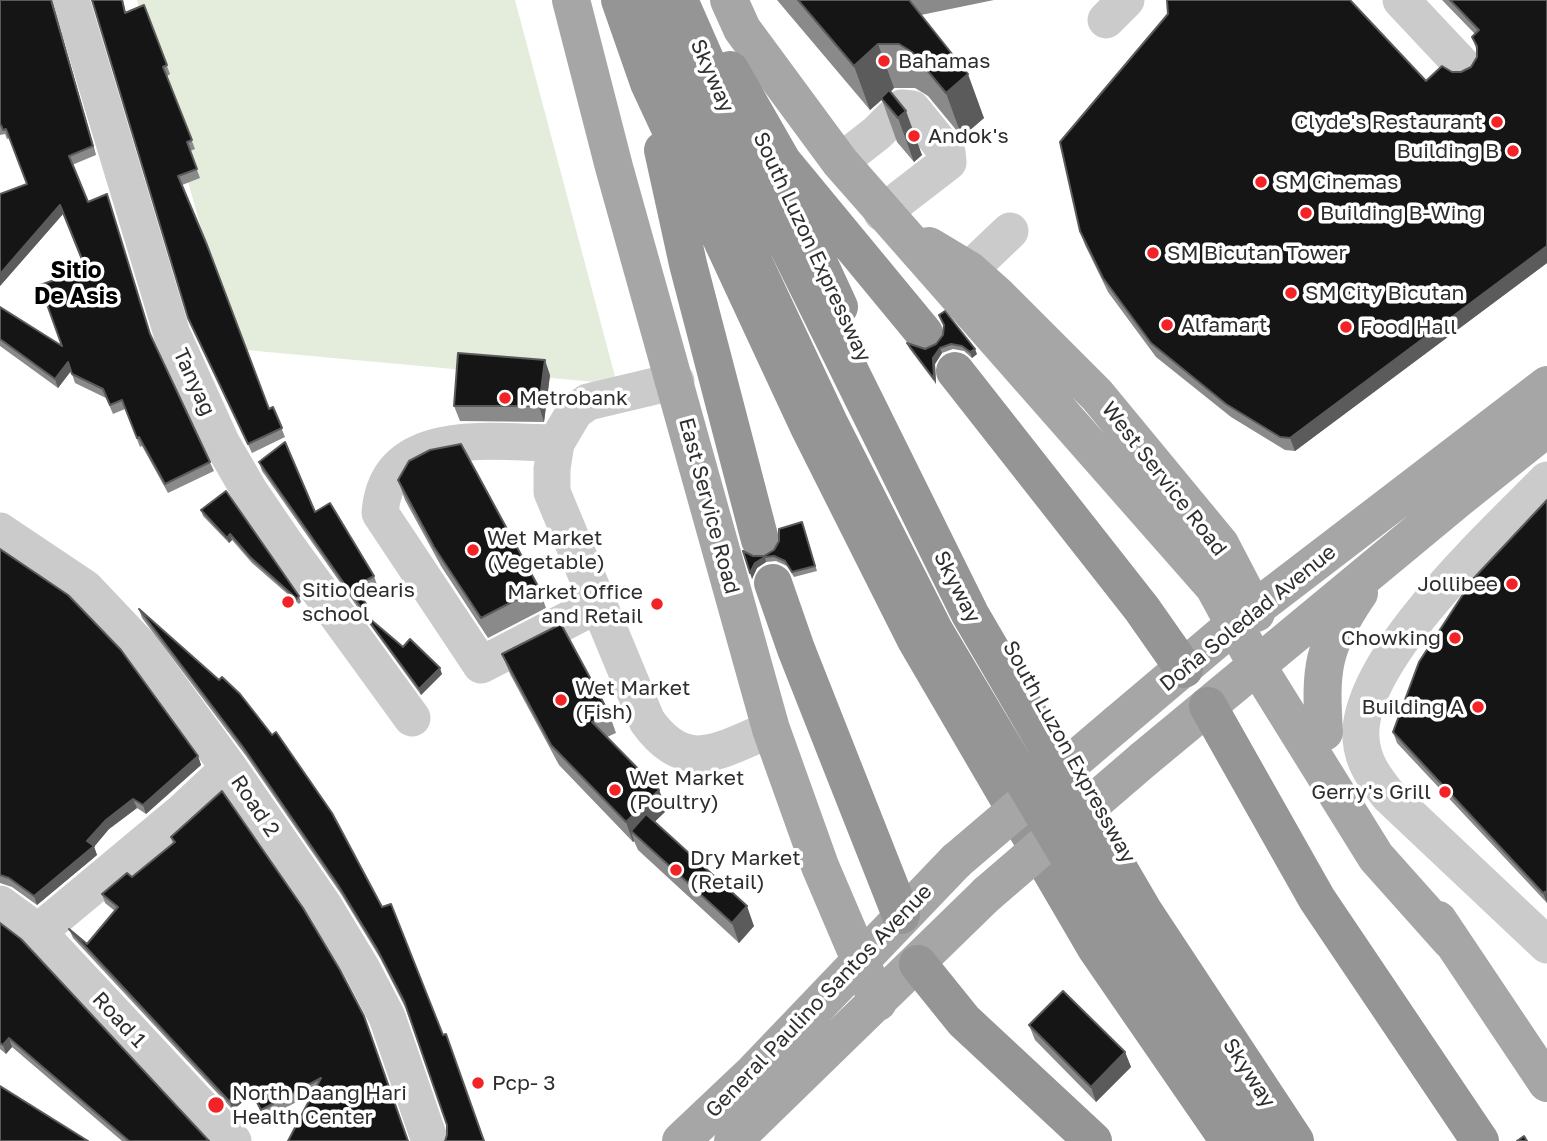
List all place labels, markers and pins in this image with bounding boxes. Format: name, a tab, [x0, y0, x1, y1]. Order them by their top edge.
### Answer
place label: Bahamas	[898, 48, 990, 74]
marker: Bahamas	[876, 53, 892, 69]
place label: Clyde's Restaurant	[1294, 109, 1483, 135]
marker: Clyde's Restaurant	[1489, 114, 1505, 130]
place label: Andok's	[928, 123, 1009, 149]
marker: Andok's	[906, 128, 922, 144]
place label: Building B	[1396, 138, 1499, 164]
marker: Building B	[1505, 143, 1521, 159]
place label: SM Cinemas	[1275, 169, 1398, 195]
marker: SM Cinemas	[1253, 174, 1269, 190]
place label: Building B-Wing	[1320, 200, 1482, 226]
marker: Building B-Wing	[1298, 205, 1314, 221]
place label: SM Bicutan Tower	[1167, 240, 1347, 266]
marker: SM Bicutan Tower	[1145, 245, 1161, 261]
place label: SM City Bicutan	[1305, 280, 1465, 306]
marker: SM City Bicutan	[1283, 285, 1299, 301]
place label: Alfamart	[1181, 312, 1268, 338]
place label: Food Hall	[1360, 314, 1457, 340]
marker: Alfamart	[1159, 317, 1175, 333]
marker: Food Hall	[1338, 319, 1354, 335]
place label: Metrobank	[519, 385, 628, 411]
marker: Metrobank	[497, 390, 513, 406]
place label: Wet Market (Vegetable)	[487, 525, 605, 575]
marker: Wet Market (Vegetable)	[465, 542, 481, 558]
place label: Jollibee	[1417, 571, 1498, 597]
marker: Jollibee	[1504, 576, 1520, 592]
place label: Sitio dearis school	[302, 577, 415, 627]
place label: Market Office and Retail	[507, 579, 643, 629]
marker: Sitio dearis school	[280, 594, 296, 610]
marker: Market Office and Retail	[649, 596, 665, 612]
place label: Chowking	[1341, 625, 1441, 651]
marker: Chowking	[1447, 630, 1463, 646]
place label: Wet Market (Fish)	[575, 675, 690, 725]
marker: Wet Market (Fish)	[553, 692, 569, 708]
place label: Building A	[1361, 694, 1464, 720]
marker: Building A	[1470, 699, 1486, 715]
place label: Wet Market (Poultry)	[629, 765, 744, 815]
place label: Gerry's Grill	[1311, 779, 1431, 805]
marker: Wet Market (Poultry)	[607, 782, 623, 798]
marker: Gerry's Grill	[1437, 784, 1453, 800]
place label: Dry Market (Retail)	[690, 845, 801, 895]
marker: Dry Market (Retail)	[668, 862, 684, 878]
place label: Pcp- 3	[492, 1070, 555, 1096]
marker: Pcp- 3	[470, 1075, 486, 1091]
place label: North Daang Hari Health Center	[232, 1080, 407, 1130]
marker: North Daang Hari Health Center	[206, 1095, 226, 1115]

